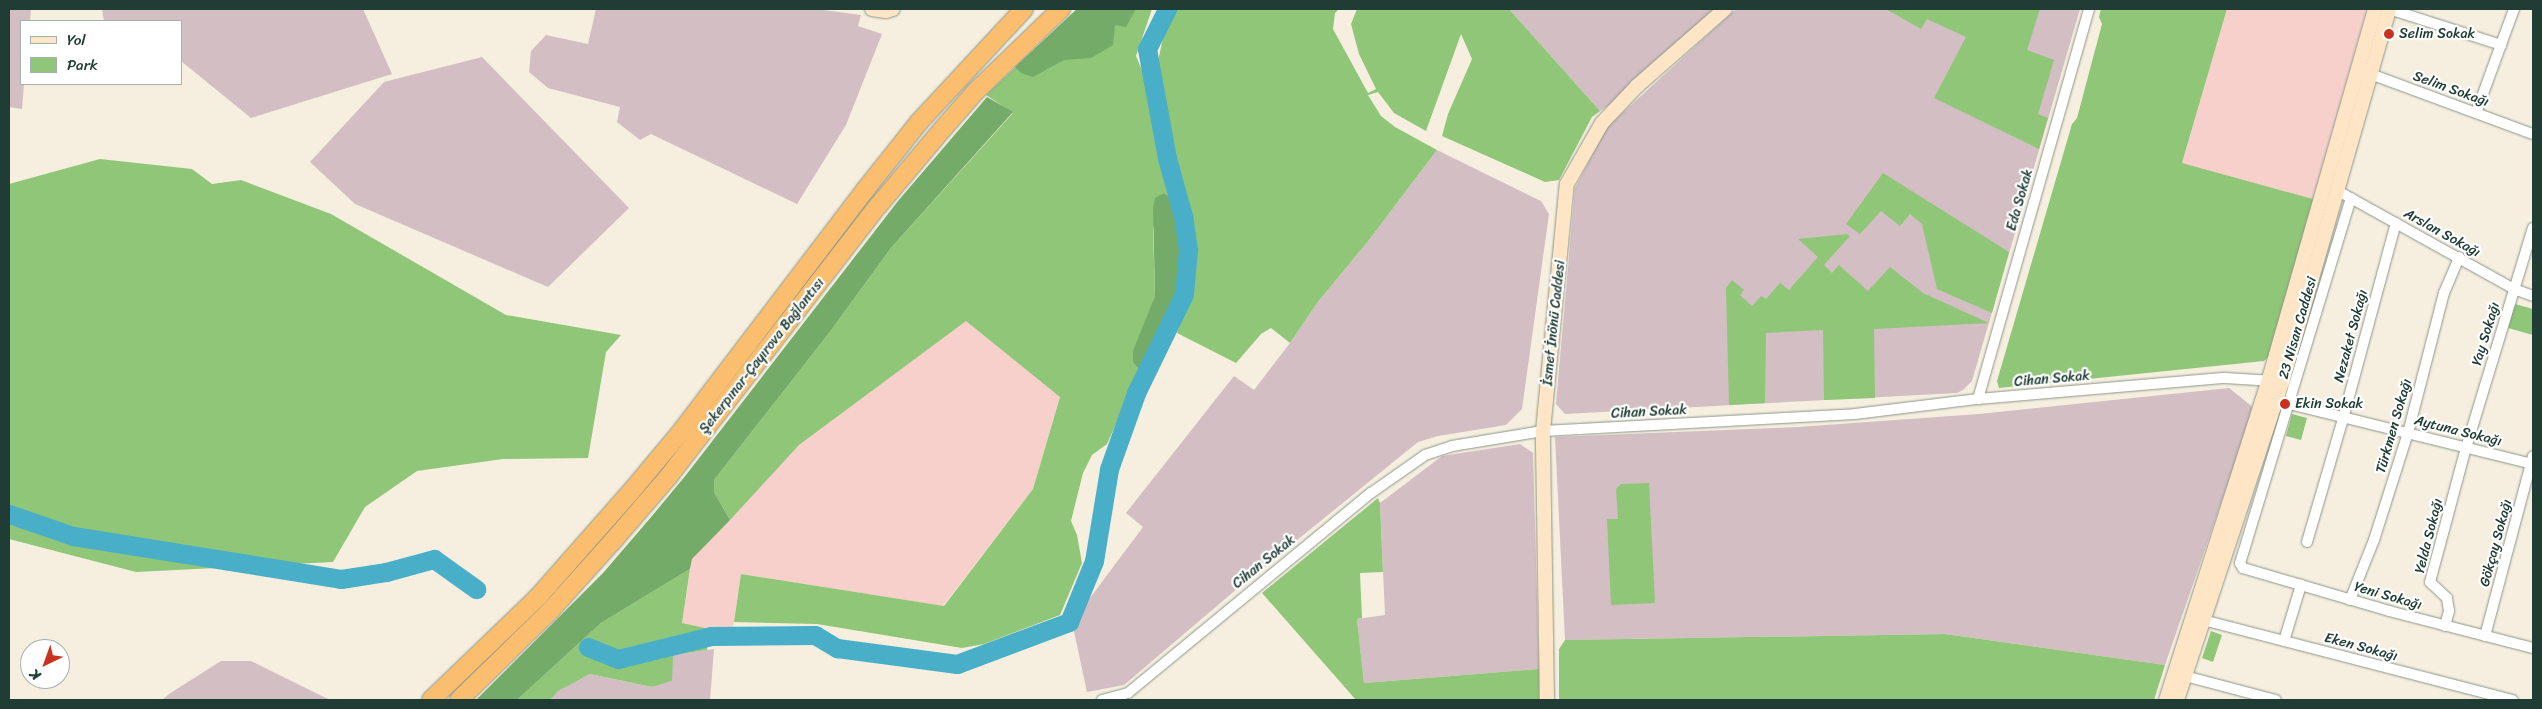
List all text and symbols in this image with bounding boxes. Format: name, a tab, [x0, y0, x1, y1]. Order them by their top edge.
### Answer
legend	[20, 20, 182, 85]
place label: Selim Sokak	[2399, 26, 2475, 42]
text: Yol	[67, 27, 86, 53]
marker: Selim Sokak	[2383, 28, 2395, 40]
text: Park	[67, 52, 98, 78]
street label: Selim Sokağı	[2411, 68, 2491, 110]
street label: Eda Sokak	[2003, 167, 2037, 233]
street label: Arslan Sokağı	[2401, 205, 2483, 261]
street label: İsmet İnönü Caddesi	[1539, 260, 1569, 386]
street label: Şekerpınar-Çayırova Bağlantısı	[696, 275, 828, 437]
street label: 23 Nisan Caddesi	[2275, 275, 2321, 381]
street label: Nezaket Sokağı	[2331, 288, 2371, 384]
street label: Yay Sokağı	[2468, 300, 2504, 368]
street label: Cihan Sokak	[2013, 367, 2091, 391]
street label: Türkmen Sokağı	[2372, 377, 2416, 475]
place label: Ekin Sokak	[2295, 396, 2363, 412]
marker: Ekin Sokak	[2279, 398, 2291, 410]
street label: Cihan Sokak	[1611, 402, 1687, 422]
street label: Aytuna Sokağı	[2412, 412, 2504, 450]
street label: Yelda Sokağı	[2412, 497, 2446, 575]
street label: Gökçay Sokağı	[2476, 498, 2516, 588]
street label: Cihan Sokak	[1229, 532, 1299, 592]
street label: Yeni Sokağı	[2352, 578, 2424, 614]
street label: Eken Sokağı	[2323, 629, 2399, 665]
north arrow	[20, 639, 70, 689]
text: K	[24, 663, 47, 687]

